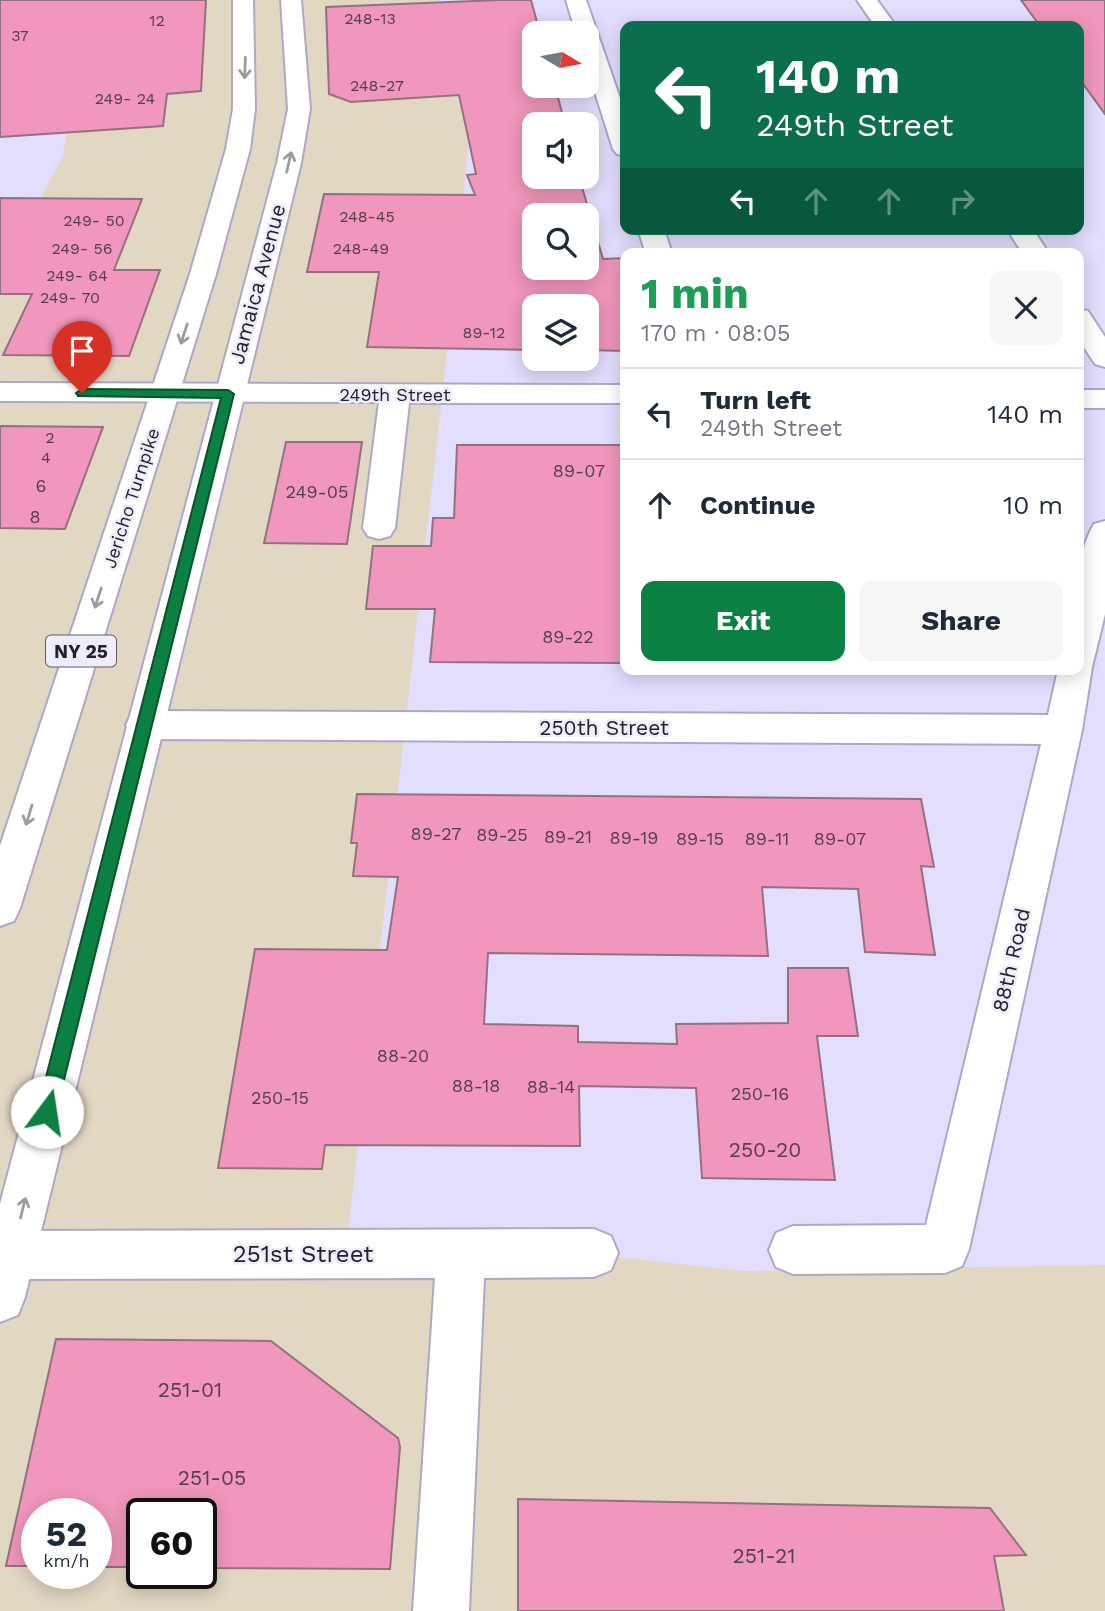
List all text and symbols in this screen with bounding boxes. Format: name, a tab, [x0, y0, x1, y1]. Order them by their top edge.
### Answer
house number: 248-13	[344, 9, 396, 28]
house number: 12	[149, 11, 165, 30]
north arrow	[522, 21, 598, 98]
map controls	[522, 21, 599, 371]
house number: 37	[11, 26, 29, 45]
text: 140 m	[756, 47, 900, 105]
icon: left	[641, 49, 732, 140]
one-way arrow	[238, 56, 252, 79]
house number: 248-27	[350, 76, 404, 95]
house number: 249- 24	[95, 89, 156, 108]
text: 249th Street	[756, 106, 953, 144]
button: sound	[522, 112, 599, 189]
one-way arrow	[282, 151, 296, 174]
icon: left	[724, 182, 762, 220]
icon: ahead	[797, 182, 835, 220]
icon: ahead	[870, 182, 908, 220]
icon: right	[943, 182, 981, 220]
street label: Jamaica Avenue	[224, 201, 290, 367]
button: search	[522, 203, 599, 280]
house number: 248-45	[339, 207, 395, 226]
house number: 249- 50	[63, 211, 125, 230]
house number: 249- 56	[51, 239, 113, 258]
house number: 248-49	[333, 239, 389, 258]
house number: 249- 64	[46, 266, 108, 285]
text: 1 min	[641, 269, 749, 318]
button: close	[989, 271, 1063, 345]
house number: 249- 70	[40, 288, 100, 307]
button: layers	[522, 294, 599, 371]
text: 170 m · 08:05	[641, 320, 790, 347]
pin	[52, 321, 112, 393]
one-way arrow	[176, 323, 189, 345]
house number: 89-12	[463, 323, 505, 342]
icon: arrive	[63, 332, 101, 370]
street label: 249th Street	[339, 384, 451, 405]
text: Turn left	[700, 385, 811, 415]
icon: left	[641, 395, 679, 433]
text: 140 m	[987, 399, 1063, 429]
text: 249th Street	[700, 415, 842, 442]
street label: Jericho Turnpike	[98, 425, 164, 571]
house number: 2	[45, 428, 55, 447]
house number: 4	[41, 448, 51, 467]
house number: 89-07	[553, 460, 605, 481]
house number: 6	[36, 475, 46, 496]
house number: 249-05	[286, 481, 348, 502]
icon: ahead	[641, 486, 679, 524]
text: Continue	[700, 490, 816, 520]
text: 10 m	[1003, 490, 1063, 520]
house number: 8	[29, 506, 41, 527]
button: Exit	[641, 581, 845, 661]
button: Share	[859, 581, 1063, 661]
one-way arrow	[91, 587, 103, 609]
house number: 89-22	[542, 626, 594, 647]
road number: NY 25	[46, 636, 116, 666]
street label: 250th Street	[539, 715, 669, 740]
one-way arrow	[22, 804, 34, 826]
house number: 89-27	[411, 823, 461, 844]
house number: 89-25	[476, 824, 528, 845]
house number: 89-21	[544, 826, 592, 847]
house number: 89-19	[610, 827, 658, 848]
house number: 89-15	[676, 828, 724, 849]
house number: 89-11	[745, 828, 789, 849]
house number: 89-07	[814, 828, 866, 849]
street label: 88th Road	[987, 906, 1035, 1014]
house number: 88-20	[377, 1045, 429, 1066]
position arrow	[10, 1075, 84, 1149]
house number: 88-18	[452, 1075, 500, 1096]
house number: 88-14	[527, 1076, 575, 1097]
house number: 250-16	[731, 1083, 789, 1104]
house number: 250-15	[251, 1087, 309, 1108]
house number: 250-20	[729, 1137, 801, 1162]
one-way arrow	[17, 1197, 30, 1219]
street label: 251st Street	[233, 1240, 373, 1268]
house number: 251-01	[158, 1377, 222, 1402]
house number: 251-05	[178, 1465, 246, 1490]
speed limit sign: 60	[126, 1498, 217, 1589]
text: 52	[46, 1513, 87, 1555]
house number: 251-21	[733, 1543, 795, 1568]
text: km/h	[43, 1550, 90, 1571]

